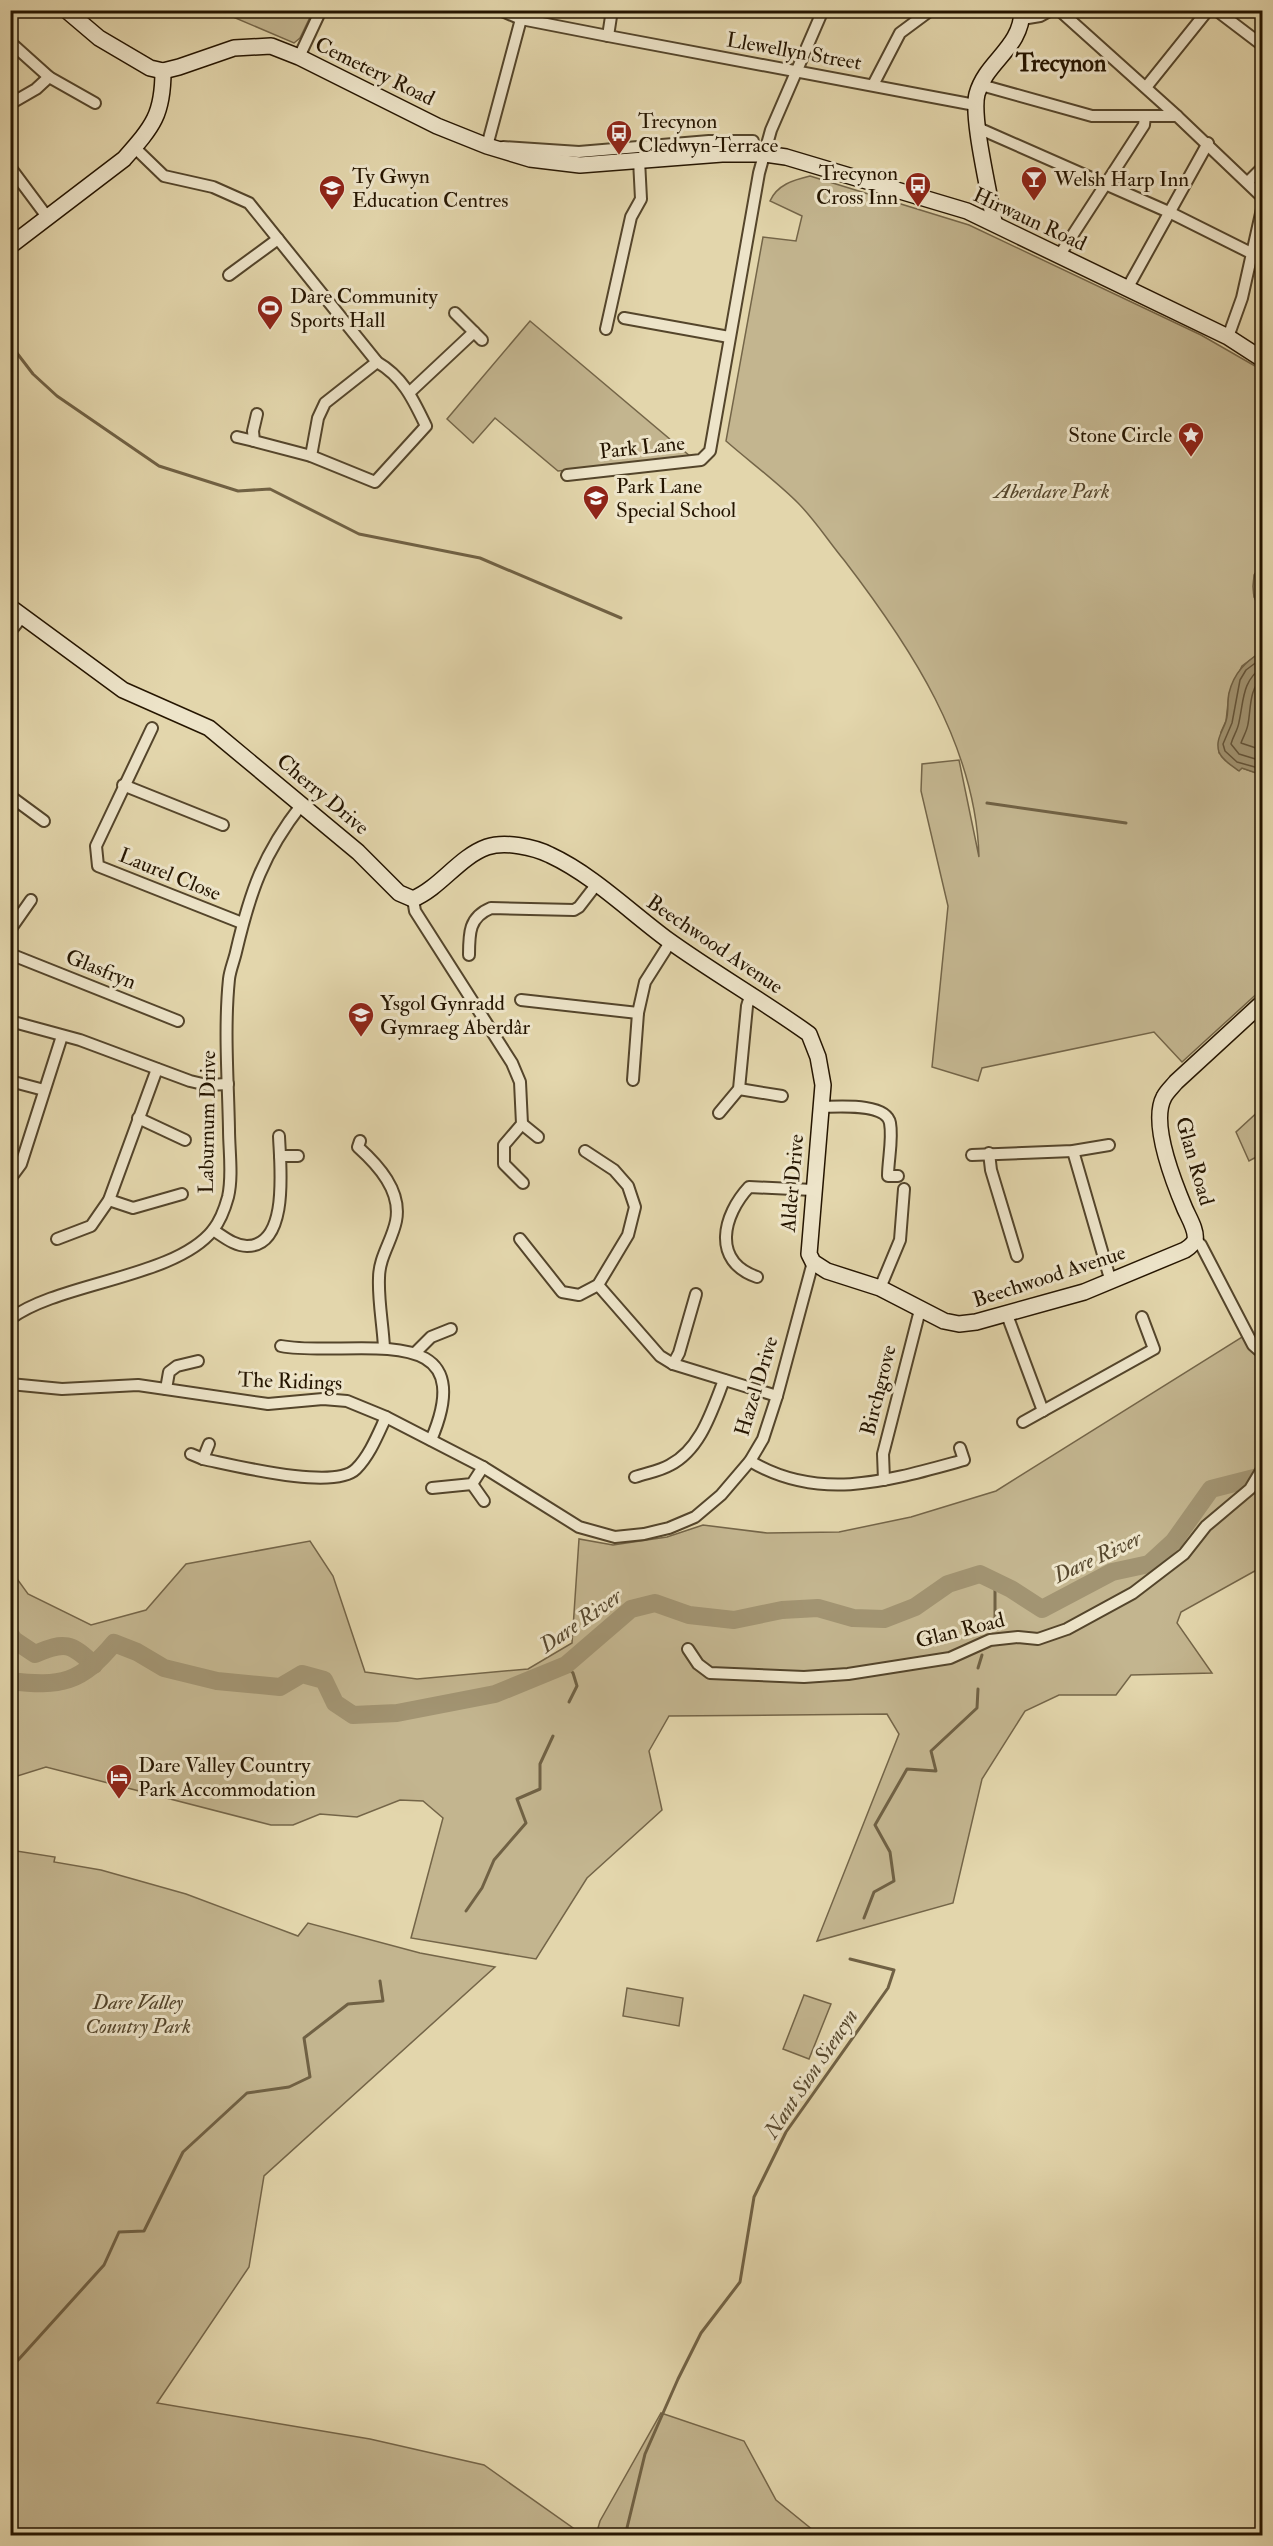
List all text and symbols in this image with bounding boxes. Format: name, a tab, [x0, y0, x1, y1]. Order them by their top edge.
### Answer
street label: Llewellyn Street	[724, 26, 864, 77]
street label: Cemetery Road	[310, 31, 440, 112]
district label: Trecynon	[1015, 48, 1107, 79]
place label: Trecynon Cledwyn Terrace	[638, 108, 779, 159]
bus stop icon: Trecynon Cledwyn Terrace	[604, 118, 634, 156]
place label: Trecynon Cross Inn	[816, 160, 898, 211]
place label: Ty Gwyn Education Centres	[352, 163, 509, 214]
bar icon: Welsh Harp Inn	[1019, 164, 1049, 202]
place label: Welsh Harp Inn	[1053, 166, 1189, 193]
bus stop icon: Trecynon Cross Inn	[903, 170, 933, 208]
school or university icon: Ty Gwyn Education Centres	[317, 173, 347, 211]
street label: Hirwaun Road	[969, 181, 1091, 258]
place label: Dare Community Sports Hall	[290, 283, 439, 334]
sports icon: Dare Community Sports Hall	[255, 293, 285, 331]
place icon: Stone Circle	[1176, 420, 1206, 458]
place label: Stone Circle	[1068, 422, 1172, 449]
street label: Park Lane	[598, 430, 686, 465]
place label: Park Lane Special School	[616, 473, 737, 524]
park label: Aberdare Park	[992, 478, 1110, 505]
school or university icon: Park Lane Special School	[581, 483, 611, 521]
street label: Cherry Drive	[271, 748, 375, 841]
street label: Laurel Close	[115, 842, 225, 907]
street label: Beechwood Avenue	[641, 889, 788, 1000]
street label: Glasfryn	[62, 943, 140, 996]
place label: Ysgol Gynradd Gymraeg Aberdâr	[380, 990, 530, 1041]
school or university icon: Ysgol Gynradd Gymraeg Aberdâr	[346, 1000, 376, 1038]
street label: Laburnum Drive	[193, 1050, 222, 1194]
street label: Glan Road	[1169, 1114, 1220, 1209]
street label: Alder Drive	[775, 1133, 810, 1234]
street label: Beechwood Avenue	[969, 1239, 1129, 1314]
street label: Hazel Drive	[729, 1333, 784, 1439]
street label: Birchgrove	[854, 1342, 903, 1438]
street label: The Ridings	[237, 1366, 343, 1397]
water label: Dare River	[1048, 1524, 1148, 1590]
water label: Dare River	[533, 1581, 629, 1660]
street label: Glan Road	[913, 1606, 1008, 1655]
place label: Dare Valley Country Park Accommodation	[138, 1752, 316, 1803]
hotel icon: Dare Valley Country Park Accommodation	[104, 1762, 134, 1800]
park label: Dare Valley Country Park	[85, 1989, 191, 2040]
water label: Nant Sion Siencyn	[757, 2004, 864, 2144]

